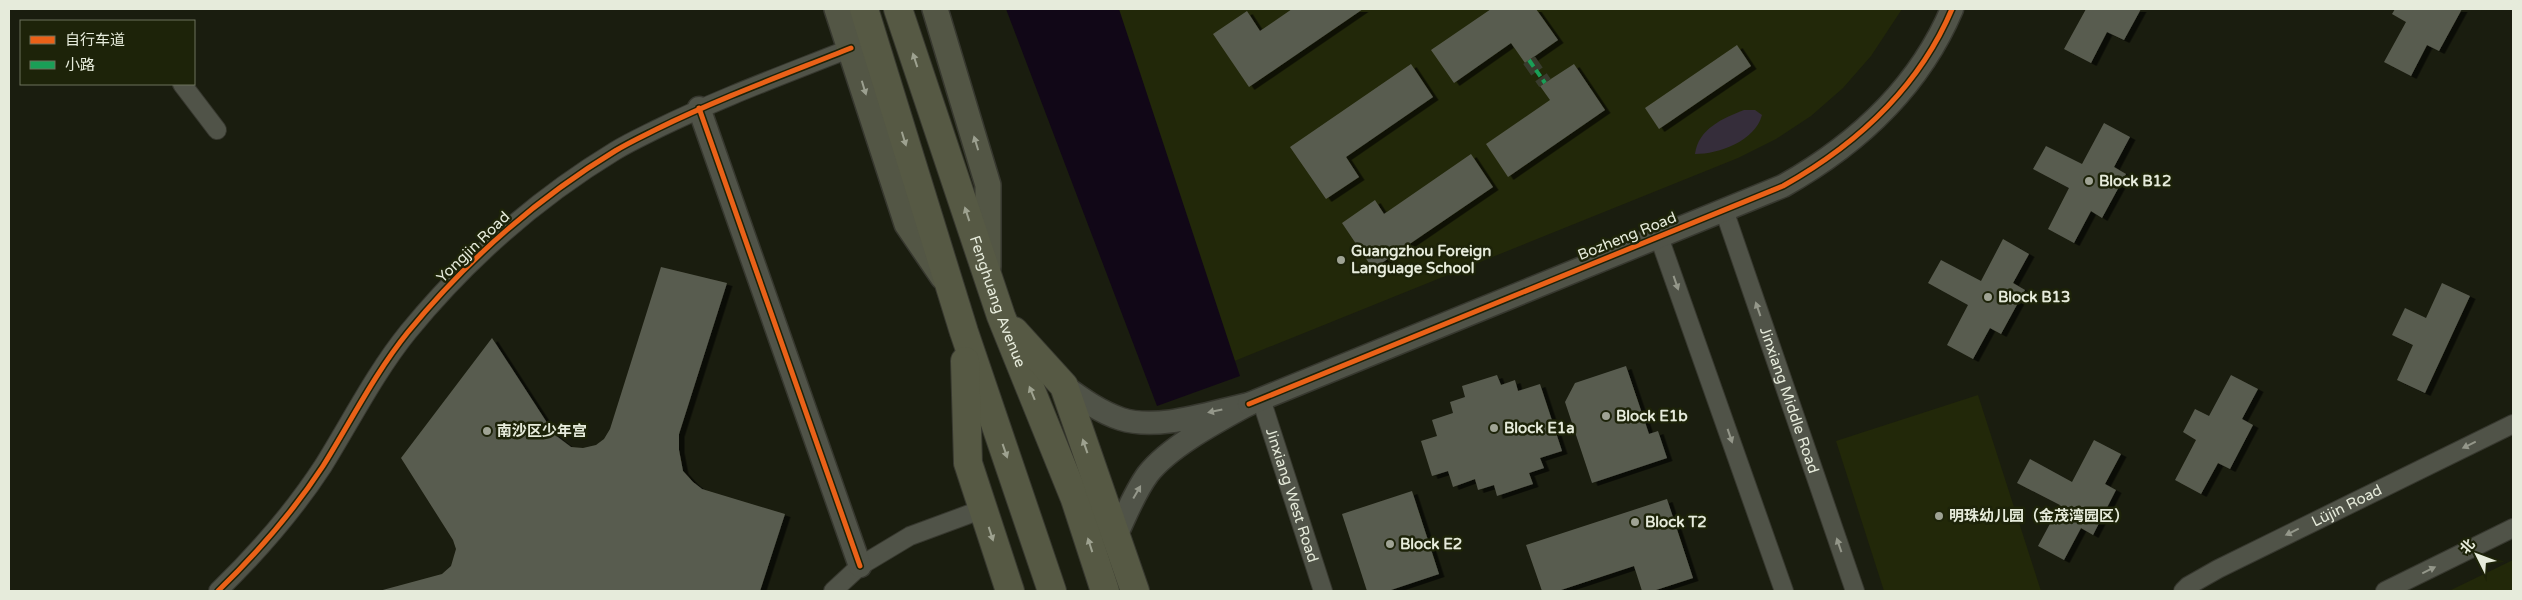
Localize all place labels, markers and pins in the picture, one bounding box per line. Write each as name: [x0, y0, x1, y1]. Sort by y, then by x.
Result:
place label: Block B12: [2099, 172, 2171, 190]
marker: Block B12: [2083, 175, 2095, 187]
place label: Guangzhou Foreign Language School: [1351, 242, 1491, 278]
marker: Guangzhou Foreign Language School: [1335, 254, 1347, 266]
place label: Block B13: [1998, 288, 2070, 306]
marker: Block B13: [1982, 291, 1994, 303]
place label: Block E1b: [1616, 407, 1688, 425]
marker: Block E1b: [1600, 410, 1612, 422]
place label: Block E1a: [1504, 419, 1575, 437]
place label: 南沙区少年宫: [497, 422, 587, 440]
marker: Block E1a: [1488, 422, 1500, 434]
marker: 南沙区少年宫: [481, 425, 493, 437]
place label: 明珠幼儿园（金茂湾园区）: [1949, 507, 2129, 525]
marker: 明珠幼儿园（金茂湾园区）: [1933, 510, 1945, 522]
place label: Block T2: [1645, 513, 1707, 531]
marker: Block T2: [1629, 516, 1641, 528]
place label: Block E2: [1400, 535, 1462, 553]
marker: Block E2: [1384, 538, 1396, 550]

